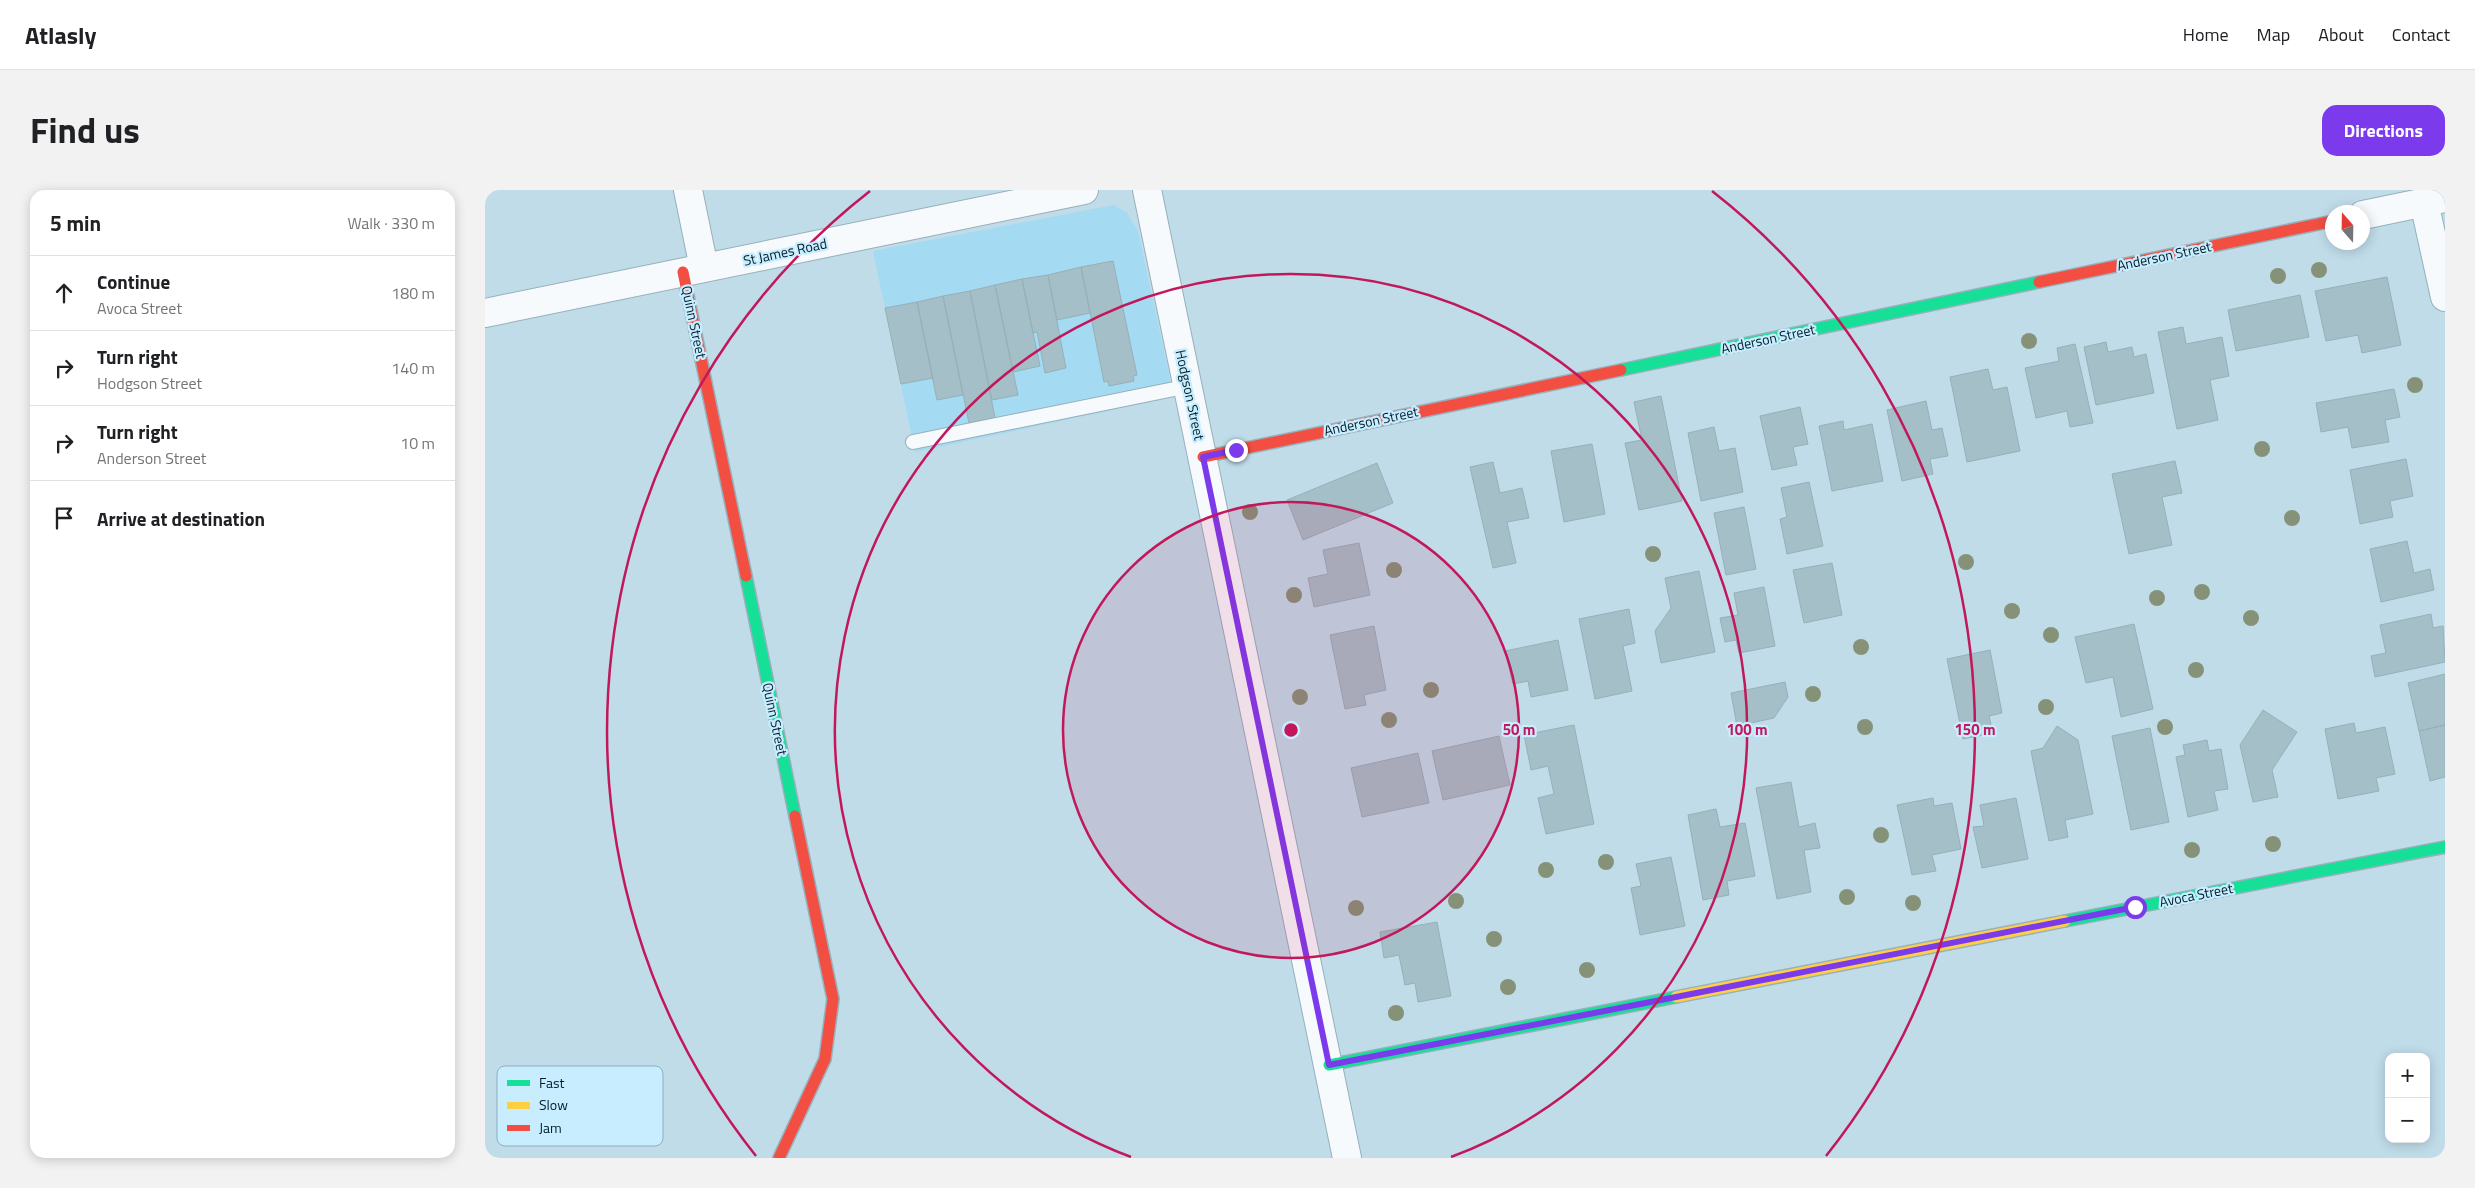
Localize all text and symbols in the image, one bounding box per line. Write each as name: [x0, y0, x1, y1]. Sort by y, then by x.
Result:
text: Atlasly: [25, 17, 96, 53]
text: Home: [2183, 21, 2229, 48]
text: Map: [2257, 21, 2290, 48]
text: About: [2318, 21, 2364, 48]
text: Contact: [2392, 21, 2450, 48]
text: Find us: [30, 103, 140, 157]
button: Directions: [2322, 105, 2445, 156]
north arrow: [2325, 205, 2370, 250]
text: 5 min: [50, 207, 101, 239]
text: Walk · 330 m: [347, 211, 435, 235]
street label: St James Road: [741, 232, 829, 271]
street label: Anderson Street: [2115, 235, 2213, 276]
text: Continue: [97, 267, 170, 296]
icon: ahead: [50, 279, 78, 307]
text: 180 m: [391, 281, 435, 305]
street label: Quinn Street: [677, 284, 712, 360]
text: Avoca Street: [97, 296, 182, 320]
street label: Anderson Street: [1719, 318, 1817, 359]
text: Turn right: [97, 342, 178, 371]
street label: Hodgson Street: [1171, 348, 1210, 442]
icon: right: [50, 354, 78, 382]
text: 140 m: [391, 356, 435, 380]
text: Hodgson Street: [97, 371, 202, 395]
street label: Anderson Street: [1322, 400, 1420, 441]
text: Turn right: [97, 417, 178, 446]
icon: right: [50, 429, 78, 457]
text: 10 m: [400, 431, 435, 455]
route end: [1225, 439, 1248, 462]
text: Anderson Street: [97, 446, 206, 470]
icon: arrive: [50, 504, 78, 532]
text: Arrive at destination: [97, 504, 265, 533]
street label: Quinn Street: [758, 681, 793, 757]
text: 50 m: [1503, 718, 1535, 741]
text: 100 m: [1726, 718, 1768, 741]
text: 150 m: [1954, 718, 1996, 741]
centre of rings: [1282, 721, 1300, 739]
street label: Avoca Street: [2157, 877, 2234, 912]
route start: [2124, 896, 2147, 919]
map controls: [2385, 1053, 2430, 1143]
button: +: [2385, 1053, 2430, 1098]
legend: [497, 1066, 663, 1146]
text: Fast: [539, 1072, 564, 1093]
text: Slow: [539, 1094, 568, 1115]
button: −: [2385, 1098, 2430, 1143]
text: Jam: [539, 1117, 562, 1138]

